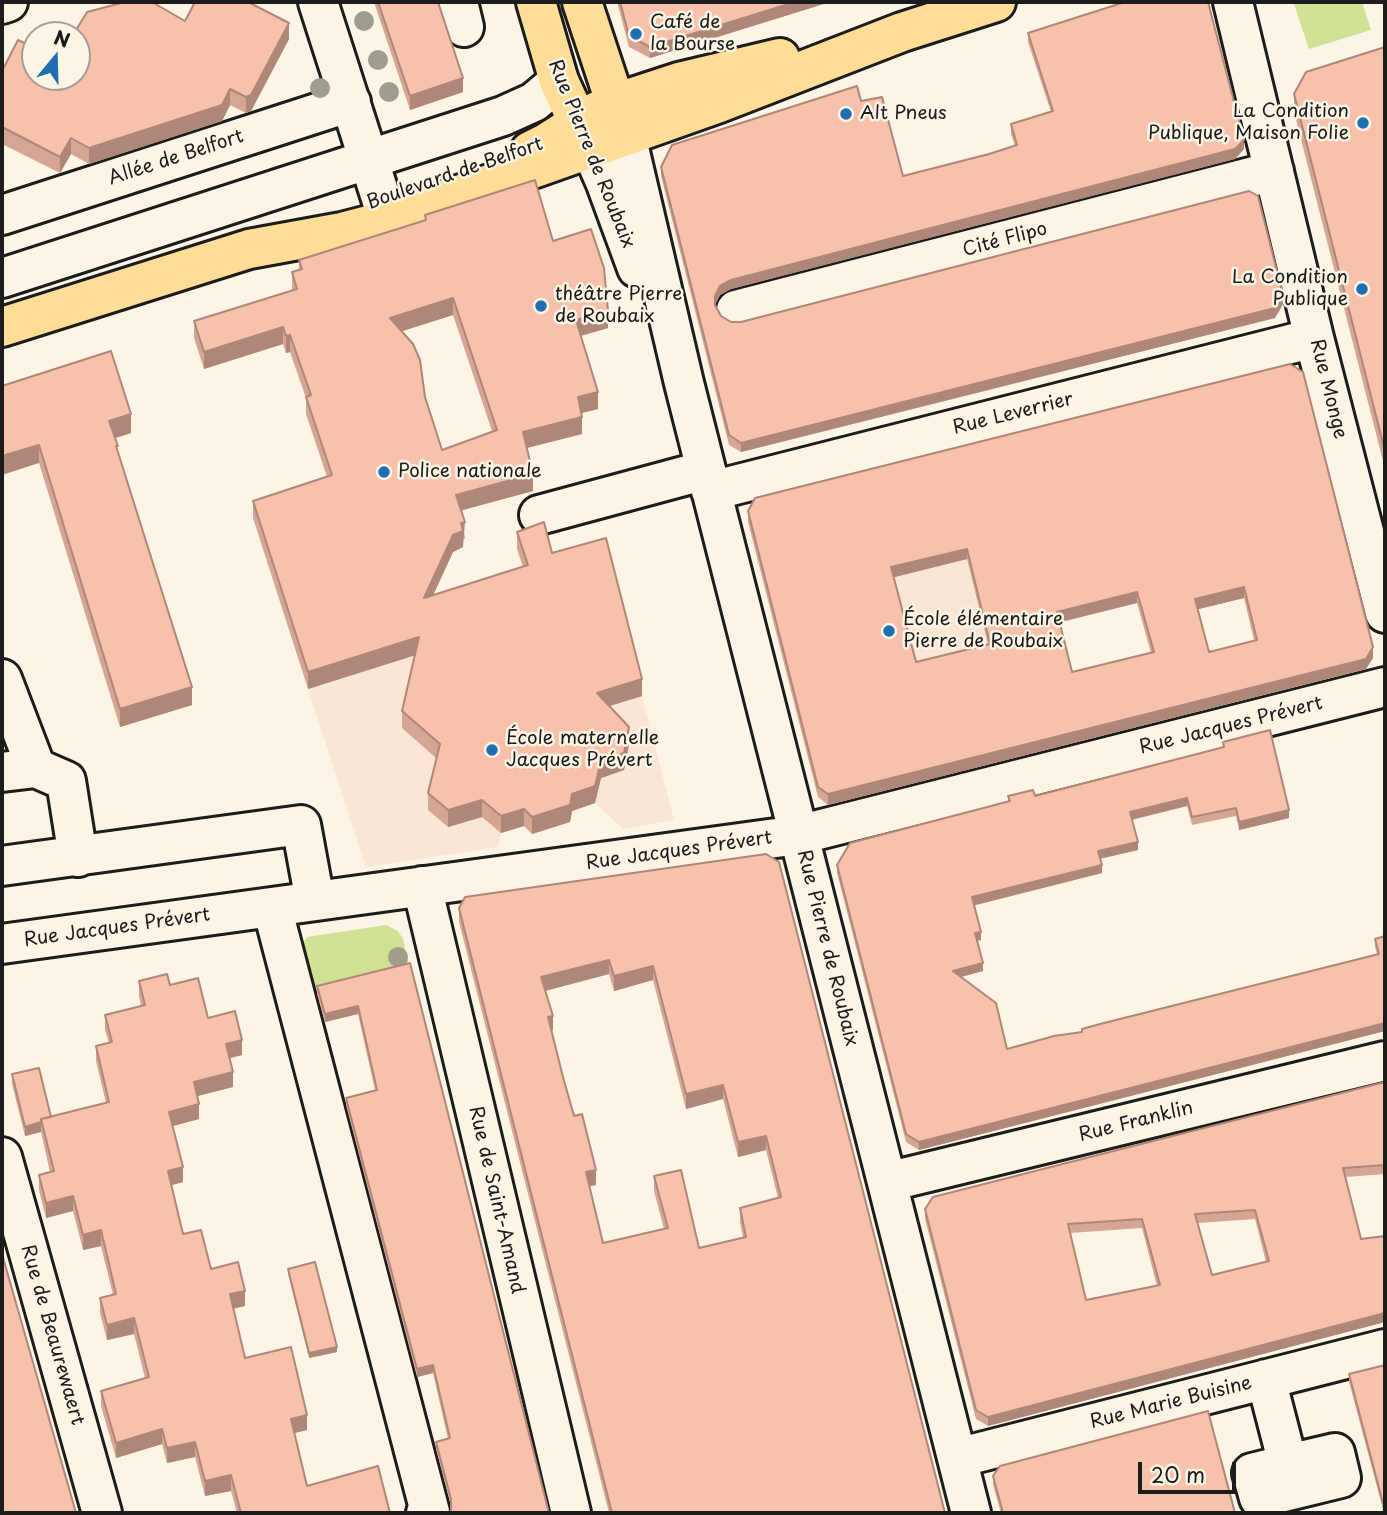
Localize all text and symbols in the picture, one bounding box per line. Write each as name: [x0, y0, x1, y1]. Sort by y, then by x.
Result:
place label: Café de la Bourse: [650, 12, 735, 56]
north arrow: [21, 21, 91, 91]
text: N: [51, 22, 74, 54]
marker: Café de la Bourse: [628, 26, 644, 42]
street label: Rue Pierre de Roubaix: [543, 56, 639, 252]
place label: La Condition Publique, Maison Folie: [1148, 101, 1349, 145]
place label: Alt Pneus: [860, 103, 947, 125]
marker: Alt Pneus: [838, 106, 854, 122]
marker: La Condition Publique, Maison Folie: [1355, 115, 1371, 131]
street label: Allée de Belfort: [106, 125, 246, 191]
street label: Boulevard de Belfort: [364, 133, 546, 215]
street label: Cité Flipo: [960, 218, 1050, 262]
place label: La Condition Publique: [1232, 267, 1348, 311]
marker: La Condition Publique: [1354, 281, 1370, 297]
place label: théâtre Pierre de Roubaix: [555, 284, 682, 328]
marker: théâtre Pierre de Roubaix: [533, 298, 549, 314]
street label: Rue Monge: [1305, 337, 1351, 441]
street label: Rue Leverrier: [951, 388, 1075, 440]
place label: Police nationale: [398, 461, 542, 483]
marker: Police nationale: [376, 464, 392, 480]
place label: École élémentaire Pierre de Roubaix: [903, 609, 1063, 653]
marker: École élémentaire Pierre de Roubaix: [881, 623, 897, 639]
street label: Rue Jacques Prévert: [1137, 692, 1325, 760]
place label: École maternelle Jacques Prévert: [506, 728, 659, 772]
marker: École maternelle Jacques Prévert: [484, 742, 500, 758]
street label: Rue Jacques Prévert: [584, 827, 774, 875]
street label: Rue Pierre de Roubaix: [792, 848, 862, 1048]
street label: Rue Jacques Prévert: [22, 904, 212, 952]
street label: Rue Franklin: [1076, 1097, 1196, 1147]
street label: Rue de Saint-Amand: [463, 1104, 529, 1296]
street label: Rue de Beaurewaert: [15, 1242, 89, 1428]
street label: Rue Marie Buisine: [1088, 1372, 1254, 1434]
scale bar: [1142, 1448, 1240, 1492]
text: 20 m: [1151, 1458, 1205, 1490]

